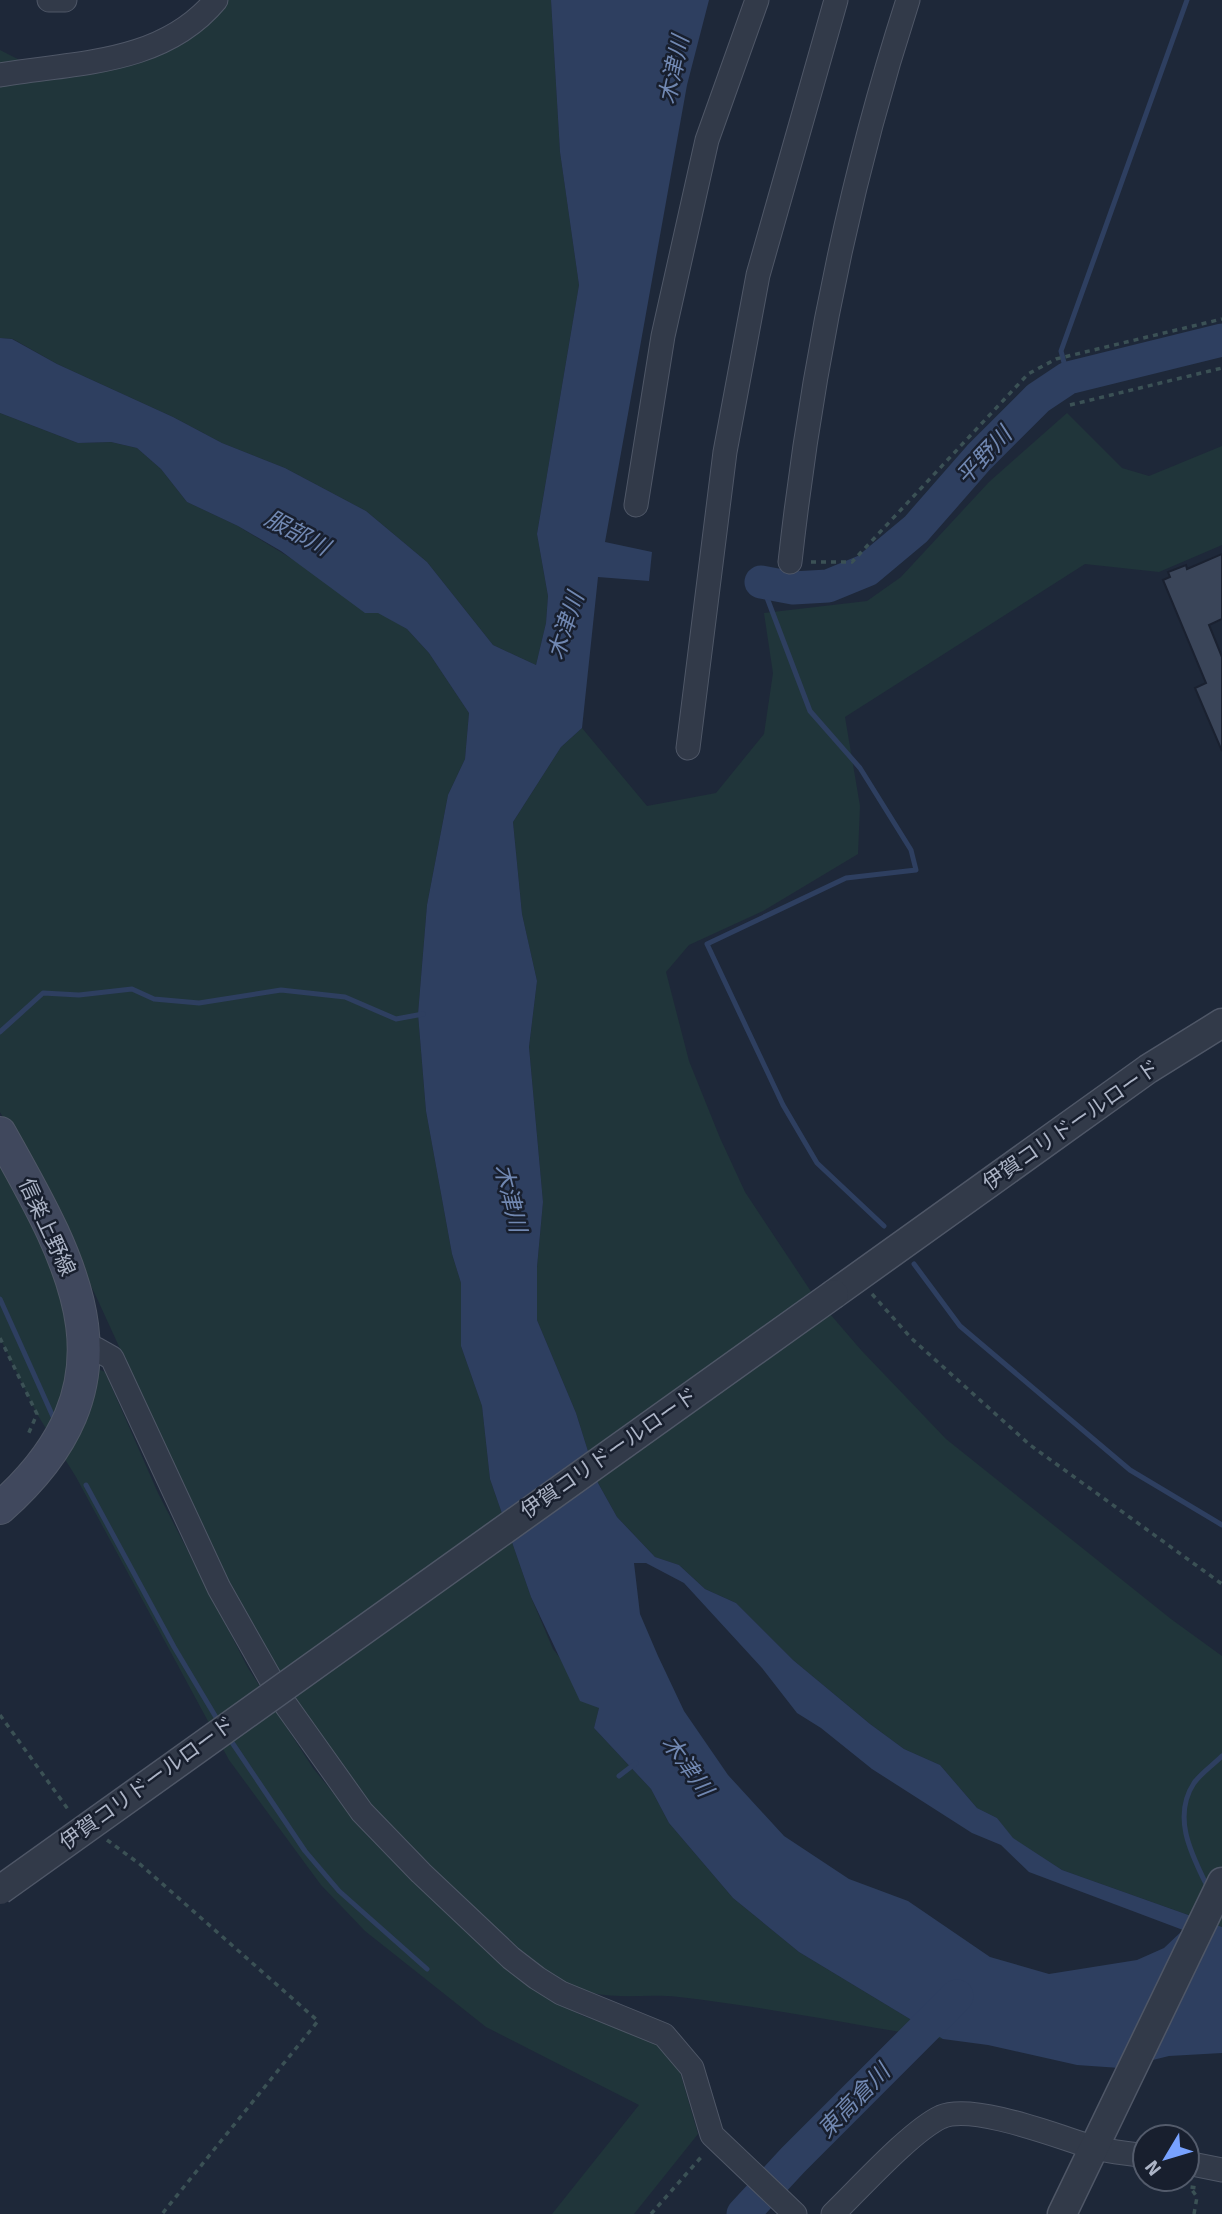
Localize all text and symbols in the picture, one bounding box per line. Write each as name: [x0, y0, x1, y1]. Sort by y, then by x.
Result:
water label: 木津川: [653, 30, 696, 107]
water label: 平野川: [950, 419, 1020, 491]
water label: 服部川: [260, 504, 337, 563]
water label: 木津川: [542, 586, 591, 663]
street label: 伊賀コリドールロード: [978, 1054, 1164, 1196]
water label: 木津川: [488, 1161, 533, 1238]
street label: 信楽上野線: [13, 1174, 81, 1280]
street label: 伊賀コリドールロード: [516, 1382, 702, 1524]
street label: 伊賀コリドールロード: [54, 1711, 240, 1855]
water label: 木津川: [655, 1730, 721, 1805]
water label: 東高倉川: [812, 2056, 898, 2144]
north arrow: [1131, 2123, 1201, 2193]
text: N: [1140, 2155, 1167, 2180]

